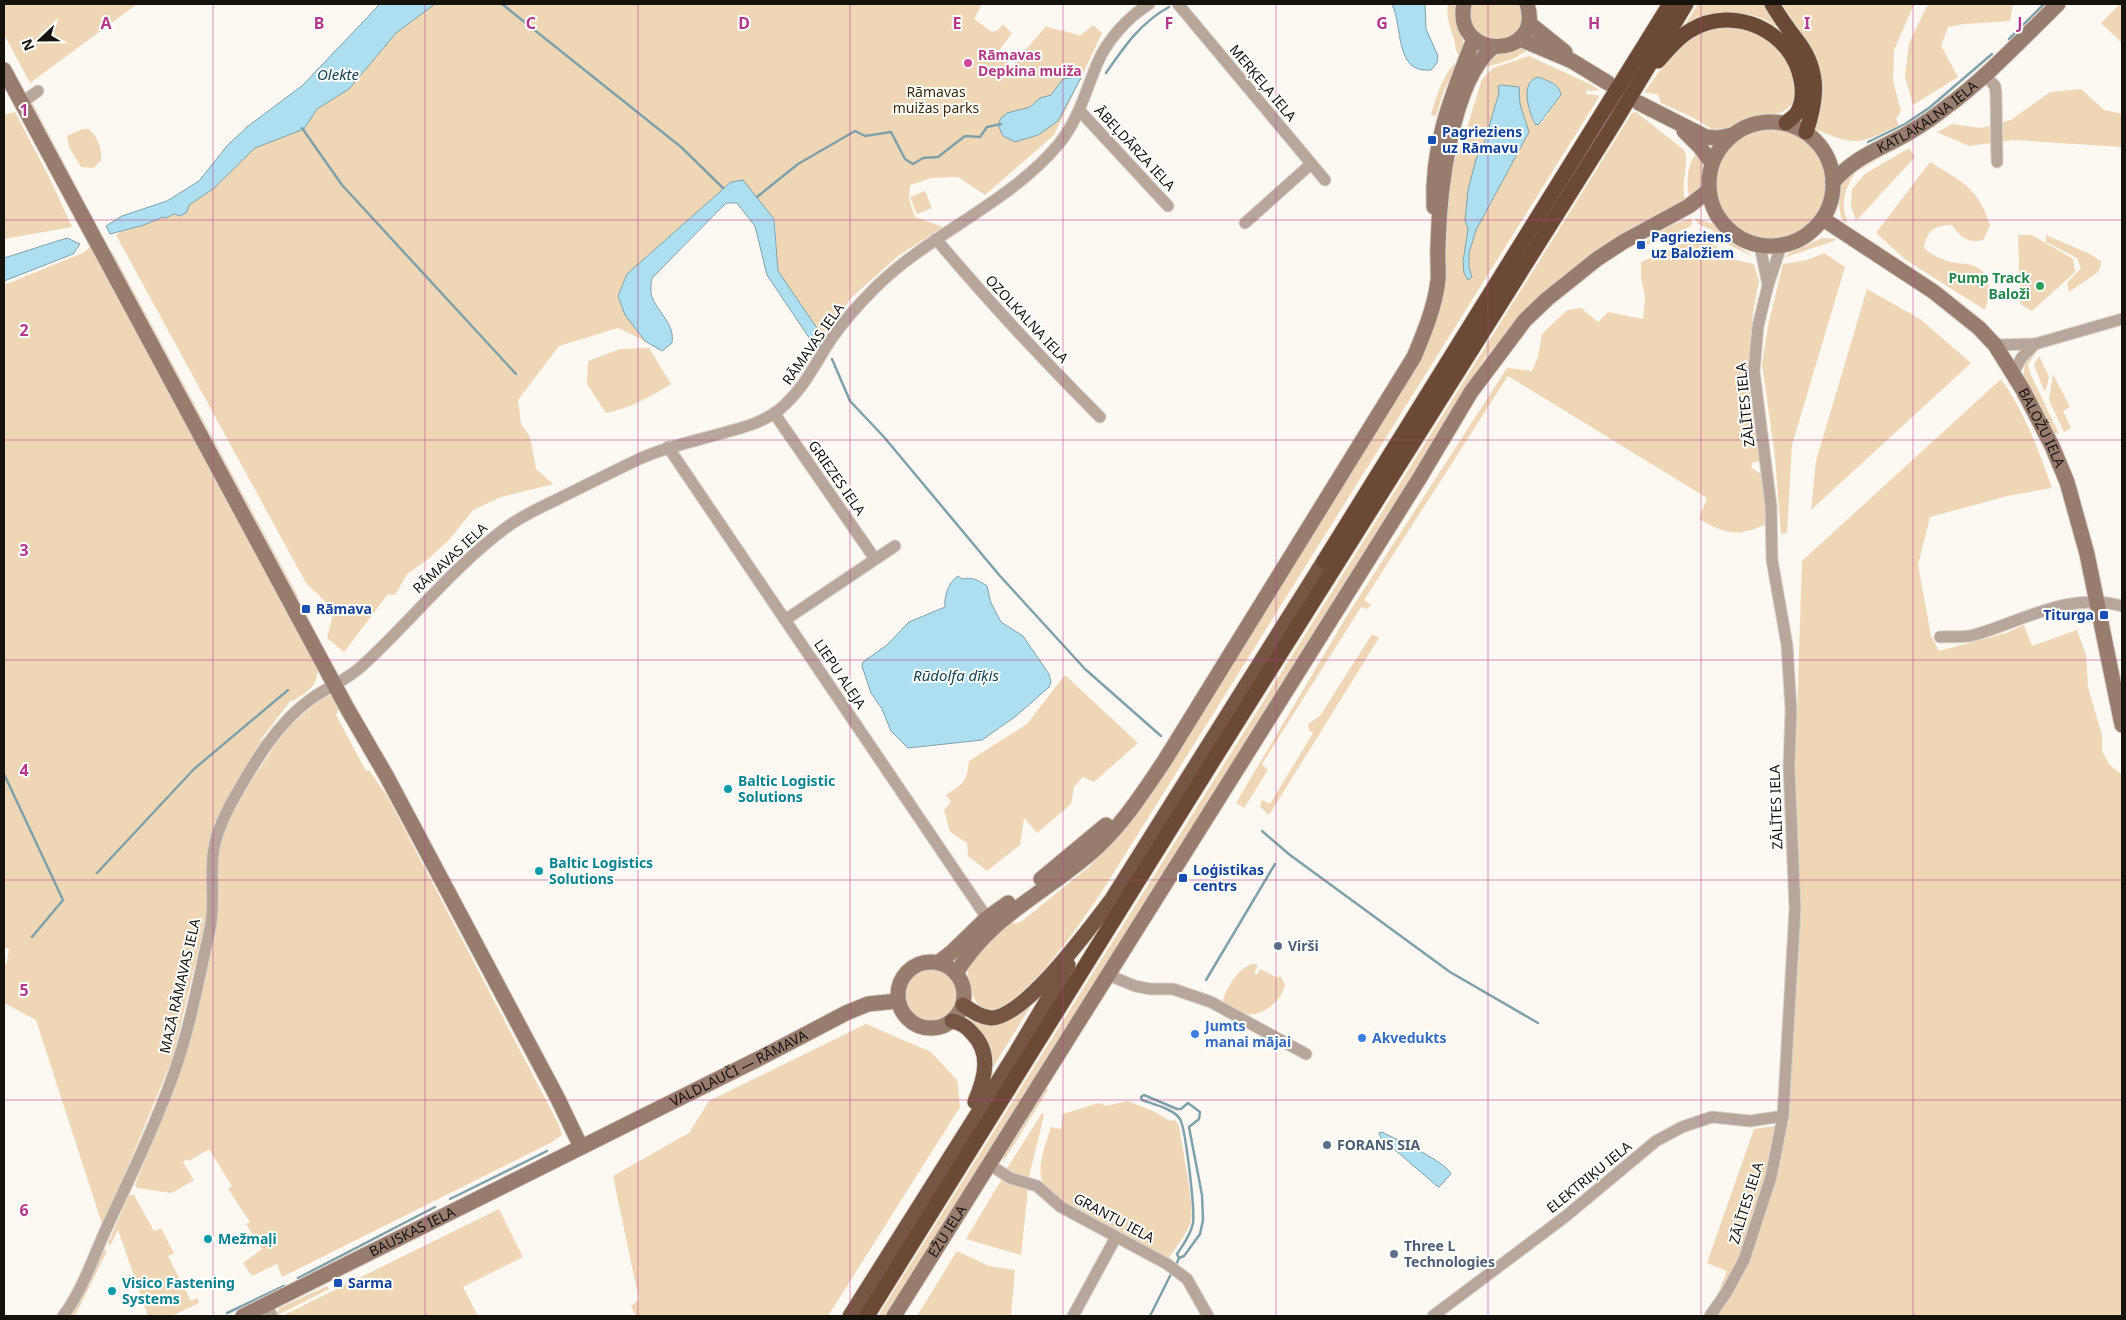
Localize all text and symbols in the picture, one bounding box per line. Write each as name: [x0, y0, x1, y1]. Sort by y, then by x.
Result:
text: A: [100, 12, 112, 34]
text: B: [314, 12, 324, 34]
text: C: [526, 12, 536, 34]
text: D: [738, 12, 750, 34]
text: E: [953, 12, 962, 34]
text: F: [1165, 12, 1173, 34]
text: G: [1376, 12, 1388, 34]
text: H: [1588, 12, 1600, 34]
text: I: [1804, 12, 1810, 34]
text: J: [2015, 12, 2023, 34]
north arrow: [15, 15, 65, 65]
text: N: [17, 36, 38, 54]
street label: MERĶEĻA IELA: [1226, 40, 1301, 125]
place label: Rāmavas Depkina muiža: [978, 45, 1082, 80]
marker: Rāmavas Depkina muiža: [962, 57, 974, 69]
water label: Olekte: [317, 64, 360, 84]
street label: KATLAKALNA IELA: [1873, 76, 1981, 157]
park label: Rāmavas muižas parks: [893, 82, 980, 117]
text: 1: [19, 99, 29, 121]
street label: ĀBEĻDĀRZA IELA: [1091, 101, 1180, 194]
place label: Pagrieziens uz Rāmavu: [1442, 122, 1522, 157]
marker: Pagrieziens uz Rāmavu: [1426, 134, 1438, 146]
place label: Pagrieziens uz Baložiem: [1651, 227, 1734, 262]
marker: Pagrieziens uz Baložiem: [1635, 239, 1647, 251]
place label: Pump Track Baloži: [1948, 268, 2030, 303]
street label: OZOLKALNA IELA: [982, 271, 1073, 367]
marker: Pump Track Baloži: [2034, 280, 2046, 292]
street label: RĀMAVAS IELA: [777, 299, 848, 388]
text: 2: [19, 319, 29, 341]
street label: ZĀLĪTES IELA: [1731, 362, 1758, 448]
street label: BALOŽU IELA: [2014, 384, 2070, 470]
street label: GRIEZES IELA: [805, 436, 870, 519]
street label: RĀMAVAS IELA: [408, 518, 491, 597]
text: 3: [19, 539, 29, 561]
place label: Rāmava: [316, 599, 372, 618]
marker: Rāmava: [300, 603, 312, 615]
place label: Titurga: [2043, 605, 2094, 624]
marker: Titurga: [2098, 609, 2110, 621]
street label: LIEPU ALEJA: [810, 635, 871, 712]
water label: Rūdolfa dīķis: [913, 665, 999, 685]
text: 4: [19, 759, 29, 781]
street label: ZĀLĪTES IELA: [1765, 764, 1786, 850]
place label: Baltic Logistic Solutions: [738, 771, 835, 806]
marker: Baltic Logistic Solutions: [722, 783, 734, 795]
place label: Baltic Logistics Solutions: [549, 853, 653, 888]
place label: Loģistikas centrs: [1193, 860, 1264, 895]
marker: Baltic Logistics Solutions: [533, 865, 545, 877]
marker: Loģistikas centrs: [1177, 872, 1189, 884]
street label: MAZĀ RĀMAVAS IELA: [155, 917, 204, 1055]
place label: Virši: [1288, 936, 1319, 955]
marker: Virši: [1272, 940, 1284, 952]
text: 5: [19, 979, 29, 1001]
place label: Jumts manai mājai: [1203, 1016, 1291, 1051]
street label: VALDLAUČI — RĀMAVA: [667, 1025, 810, 1110]
marker: Jumts manai mājai: [1189, 1028, 1201, 1040]
place label: Akvedukts: [1372, 1028, 1446, 1047]
marker: Akvedukts: [1356, 1032, 1368, 1044]
place label: FORANS SIA: [1337, 1135, 1421, 1154]
street label: ELEKTRIĶU IELA: [1542, 1136, 1635, 1217]
marker: FORANS SIA: [1321, 1139, 1333, 1151]
street label: ZĀLĪTES IELA: [1724, 1160, 1767, 1246]
street label: GRANTU IELA: [1070, 1188, 1158, 1247]
text: 6: [19, 1199, 29, 1221]
street label: EŽU IELA: [923, 1201, 970, 1261]
street label: BAUSKAS IELA: [366, 1202, 458, 1261]
place label: Mežmaļi: [218, 1229, 277, 1248]
marker: Mežmaļi: [202, 1233, 214, 1245]
place label: Three L Technologies: [1404, 1236, 1495, 1271]
marker: Three L Technologies: [1388, 1248, 1400, 1260]
place label: Visico Fastening Systems: [122, 1273, 235, 1308]
place label: Sarma: [348, 1273, 392, 1292]
marker: Sarma: [332, 1277, 344, 1289]
marker: Visico Fastening Systems: [106, 1285, 118, 1297]

